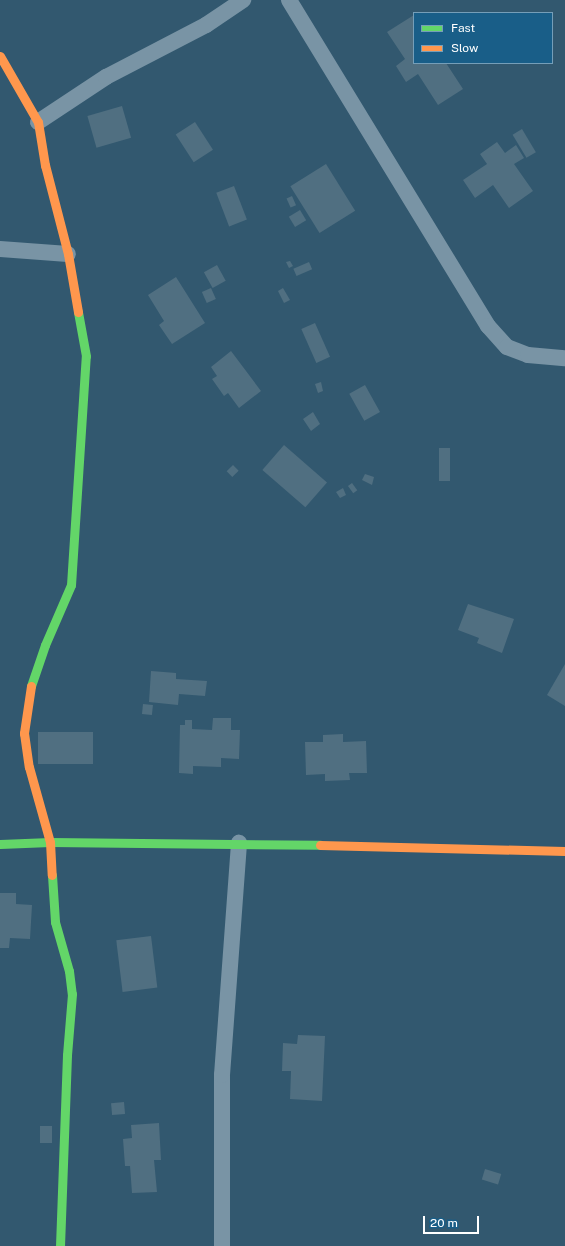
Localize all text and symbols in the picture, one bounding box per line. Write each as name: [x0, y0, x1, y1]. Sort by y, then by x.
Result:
legend: [413, 12, 553, 64]
text: Fast: [451, 21, 475, 35]
text: Slow: [451, 41, 478, 55]
scale bar: [425, 1208, 481, 1234]
text: 20 m: [430, 1216, 458, 1230]

